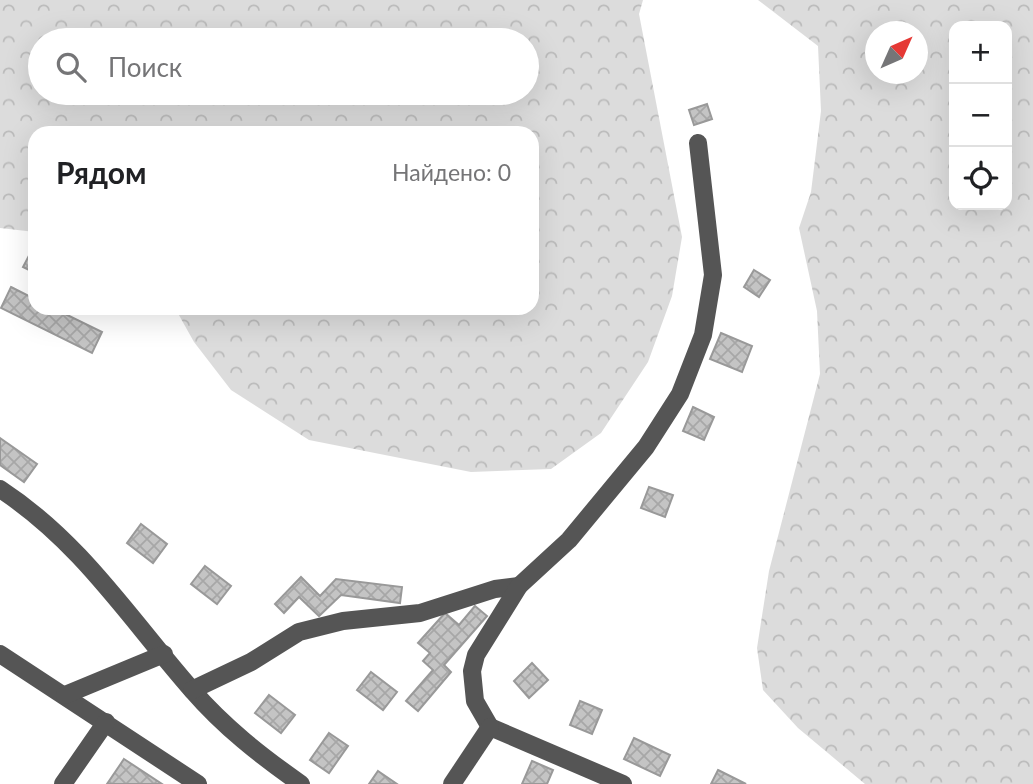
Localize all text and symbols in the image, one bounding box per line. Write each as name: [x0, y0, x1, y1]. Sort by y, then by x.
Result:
north arrow: [865, 21, 928, 84]
map controls: [949, 21, 1012, 210]
button: +: [949, 21, 1012, 84]
search box: [28, 28, 539, 105]
icon: search: [52, 48, 90, 86]
text: Поиск: [108, 51, 182, 83]
button: −: [949, 84, 1012, 147]
button: locate: [949, 147, 1012, 210]
text: Рядом: [56, 154, 146, 190]
text: Найдено: 0: [392, 158, 511, 186]

